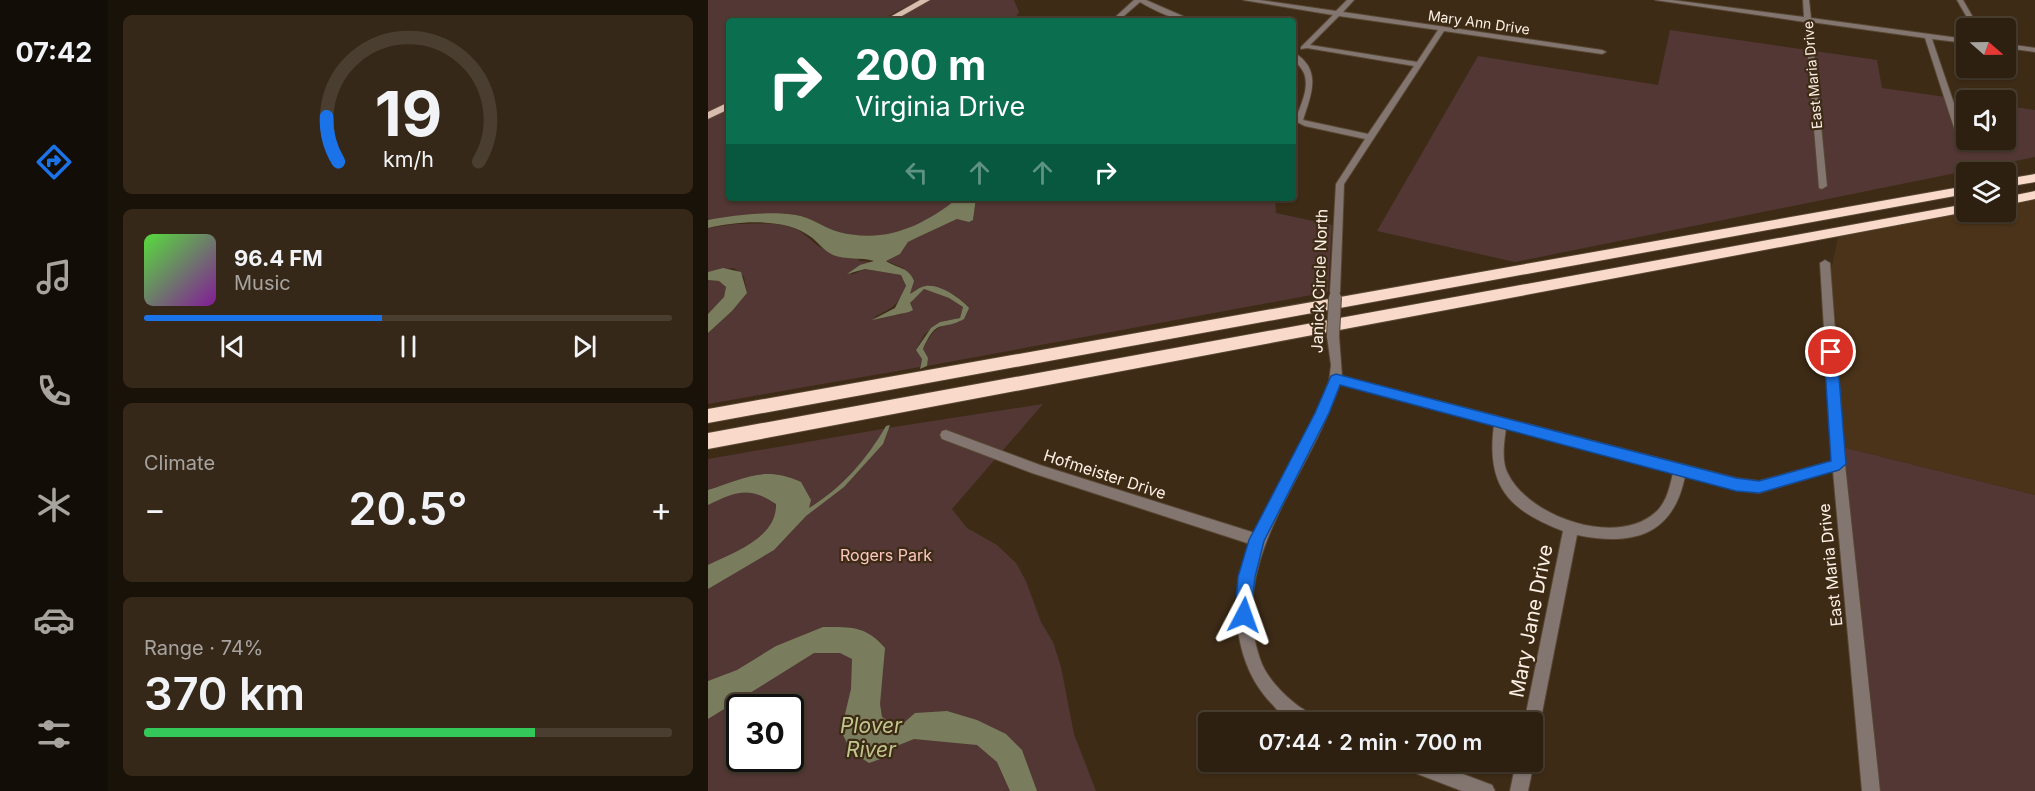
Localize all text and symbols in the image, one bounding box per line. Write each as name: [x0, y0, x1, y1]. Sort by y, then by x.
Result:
street label: Mary Ann Drive: [1427, 6, 1531, 38]
north arrow: [1956, 18, 2016, 78]
map controls: [1956, 18, 2016, 222]
street label: East Maria Drive: [1799, 20, 1825, 130]
text: 07:42: [16, 36, 92, 69]
text: 200 m: [855, 39, 986, 90]
icon: right: [756, 42, 834, 120]
text: 19: [374, 76, 442, 151]
text: Virginia Drive: [855, 90, 1025, 123]
button: sound: [1956, 90, 2016, 150]
icon: directions: [33, 141, 75, 183]
text: km/h: [383, 146, 433, 172]
icon: left: [900, 156, 933, 189]
icon: ahead: [963, 156, 996, 189]
icon: ahead: [1026, 156, 1059, 189]
icon: right: [1089, 156, 1122, 189]
button: layers: [1956, 162, 2016, 222]
street label: Janick Circle North: [1306, 208, 1332, 354]
text: 96.4 FM: [234, 245, 323, 271]
icon: music: [33, 256, 75, 298]
text: Music: [234, 271, 291, 295]
pin: [1805, 326, 1856, 377]
icon: previous: [216, 330, 249, 363]
icon: pause: [392, 330, 425, 363]
icon: next: [568, 330, 601, 363]
icon: arrive: [1814, 335, 1847, 368]
icon: phone: [33, 370, 75, 412]
street label: Hofmeister Drive: [1041, 445, 1169, 503]
text: Climate: [144, 451, 215, 475]
text: 20.5°: [348, 481, 468, 536]
icon: climate: [33, 484, 75, 526]
text: −: [144, 489, 166, 529]
text: +: [650, 489, 672, 529]
street label: East Maria Drive: [1814, 503, 1846, 627]
street label: Mary Jane Drive: [1504, 542, 1558, 700]
park label: Rogers Park: [840, 545, 932, 565]
position arrow: [1212, 583, 1276, 647]
icon: car: [33, 599, 75, 641]
text: Range · 74%: [144, 636, 263, 660]
text: 370 km: [144, 666, 305, 721]
speed limit sign: 30: [726, 694, 804, 772]
icon: filters: [33, 713, 75, 755]
water label: Plover River: [840, 713, 903, 762]
text: 07:44 · 2 min · 700 m: [1259, 729, 1482, 755]

